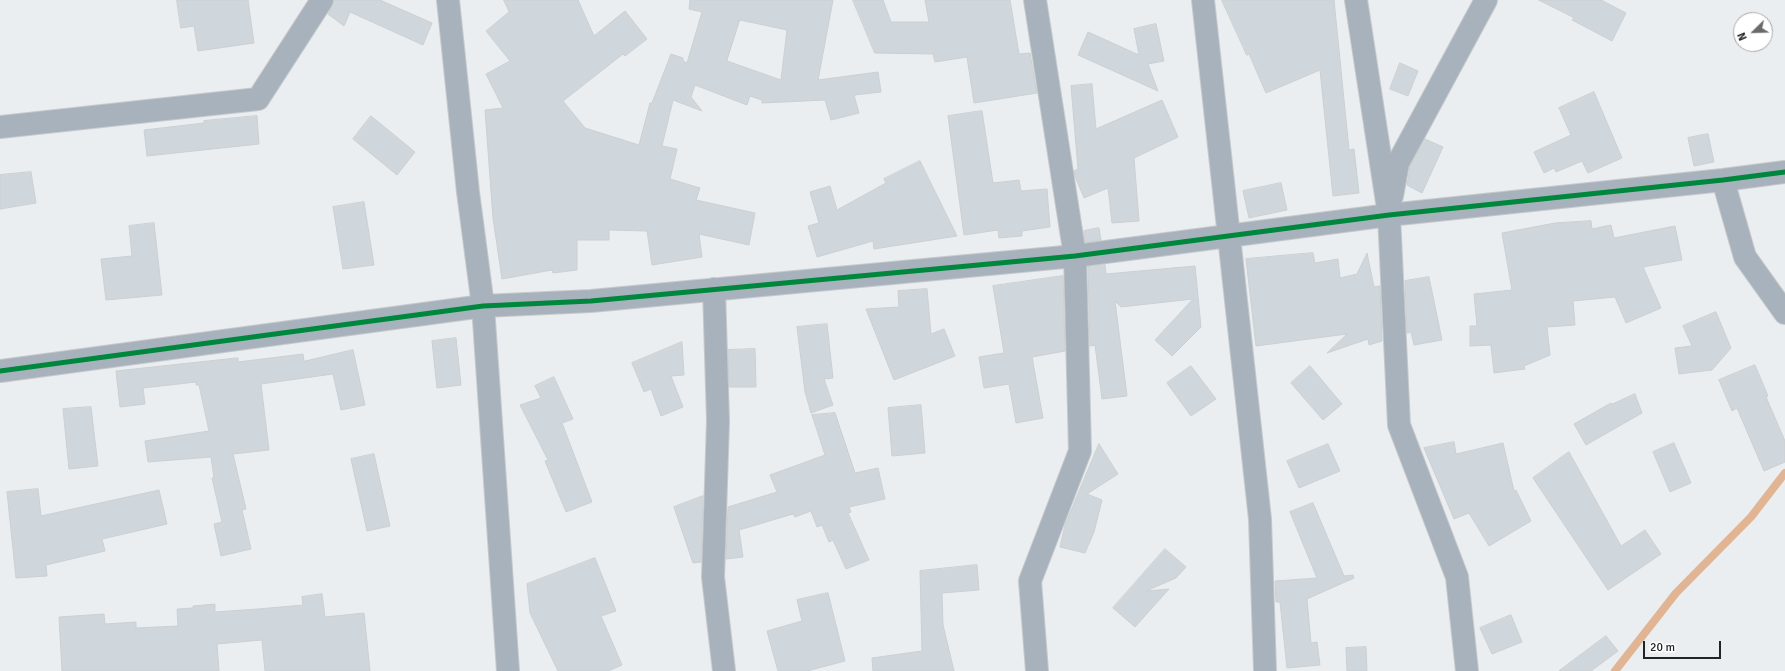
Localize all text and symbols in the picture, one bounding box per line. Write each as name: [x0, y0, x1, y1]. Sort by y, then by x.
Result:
north arrow: [1733, 12, 1773, 52]
text: N: [1735, 30, 1750, 43]
scale bar: [1645, 633, 1723, 659]
text: 20 m: [1650, 640, 1675, 655]

